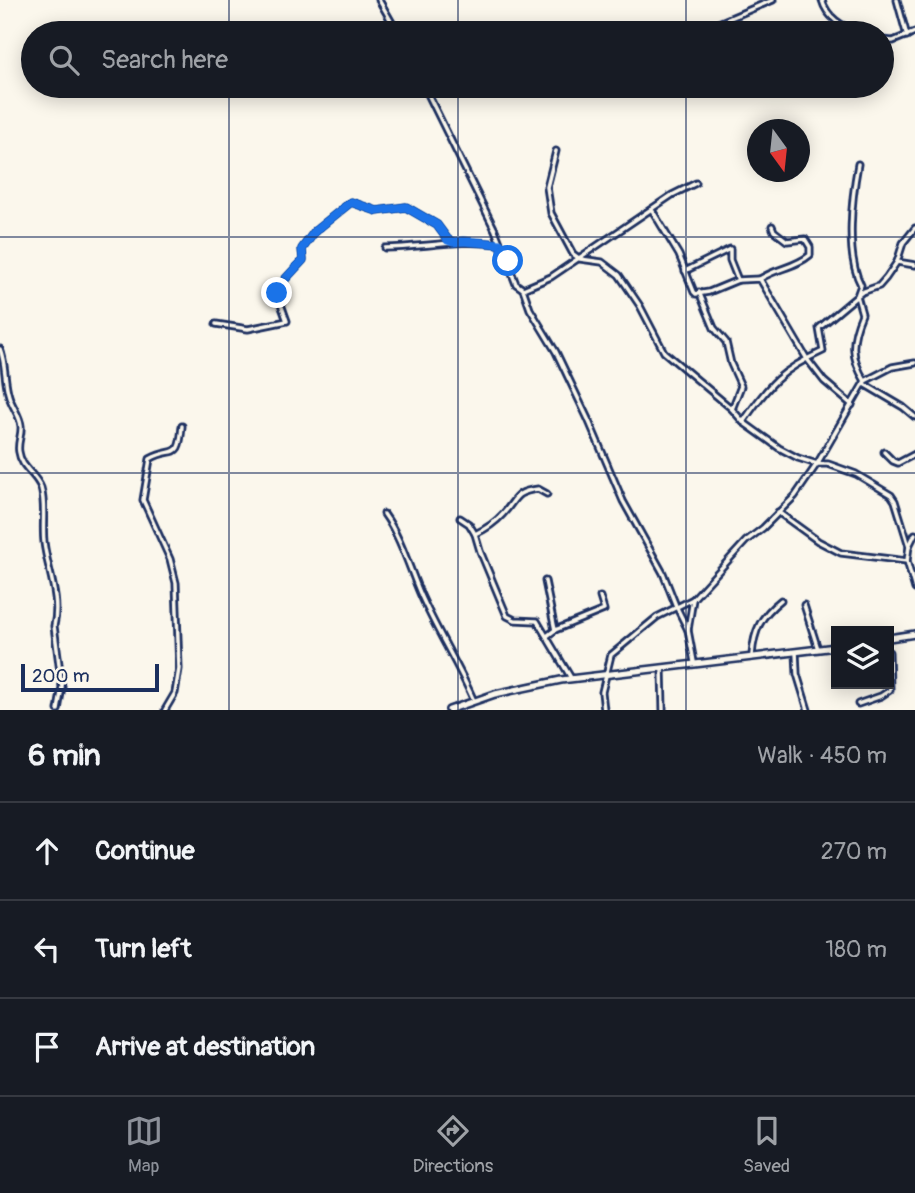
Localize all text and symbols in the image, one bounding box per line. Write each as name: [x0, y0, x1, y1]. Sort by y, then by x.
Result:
search box: [21, 21, 894, 98]
icon: search: [45, 41, 83, 79]
text: Search here: [101, 44, 228, 76]
north arrow: [747, 119, 810, 182]
route start: [492, 245, 523, 276]
route end: [261, 277, 292, 308]
map controls: [831, 626, 894, 689]
button: layers: [831, 626, 894, 689]
scale bar: [21, 661, 159, 693]
text: 200 m: [32, 664, 90, 688]
text: 6 min: [28, 737, 101, 774]
text: Walk · 450 m: [757, 741, 887, 770]
icon: ahead: [28, 832, 66, 870]
text: Continue: [95, 835, 195, 867]
text: 270 m: [821, 837, 887, 866]
icon: left: [28, 930, 66, 968]
text: Turn left: [95, 933, 191, 965]
text: 180 m: [825, 935, 887, 964]
icon: arrive: [28, 1028, 66, 1066]
text: Arrive at destination: [95, 1031, 315, 1063]
tab: Map: [125, 1112, 163, 1178]
tab: Directions: [413, 1112, 493, 1178]
tab: Saved: [743, 1112, 790, 1178]

